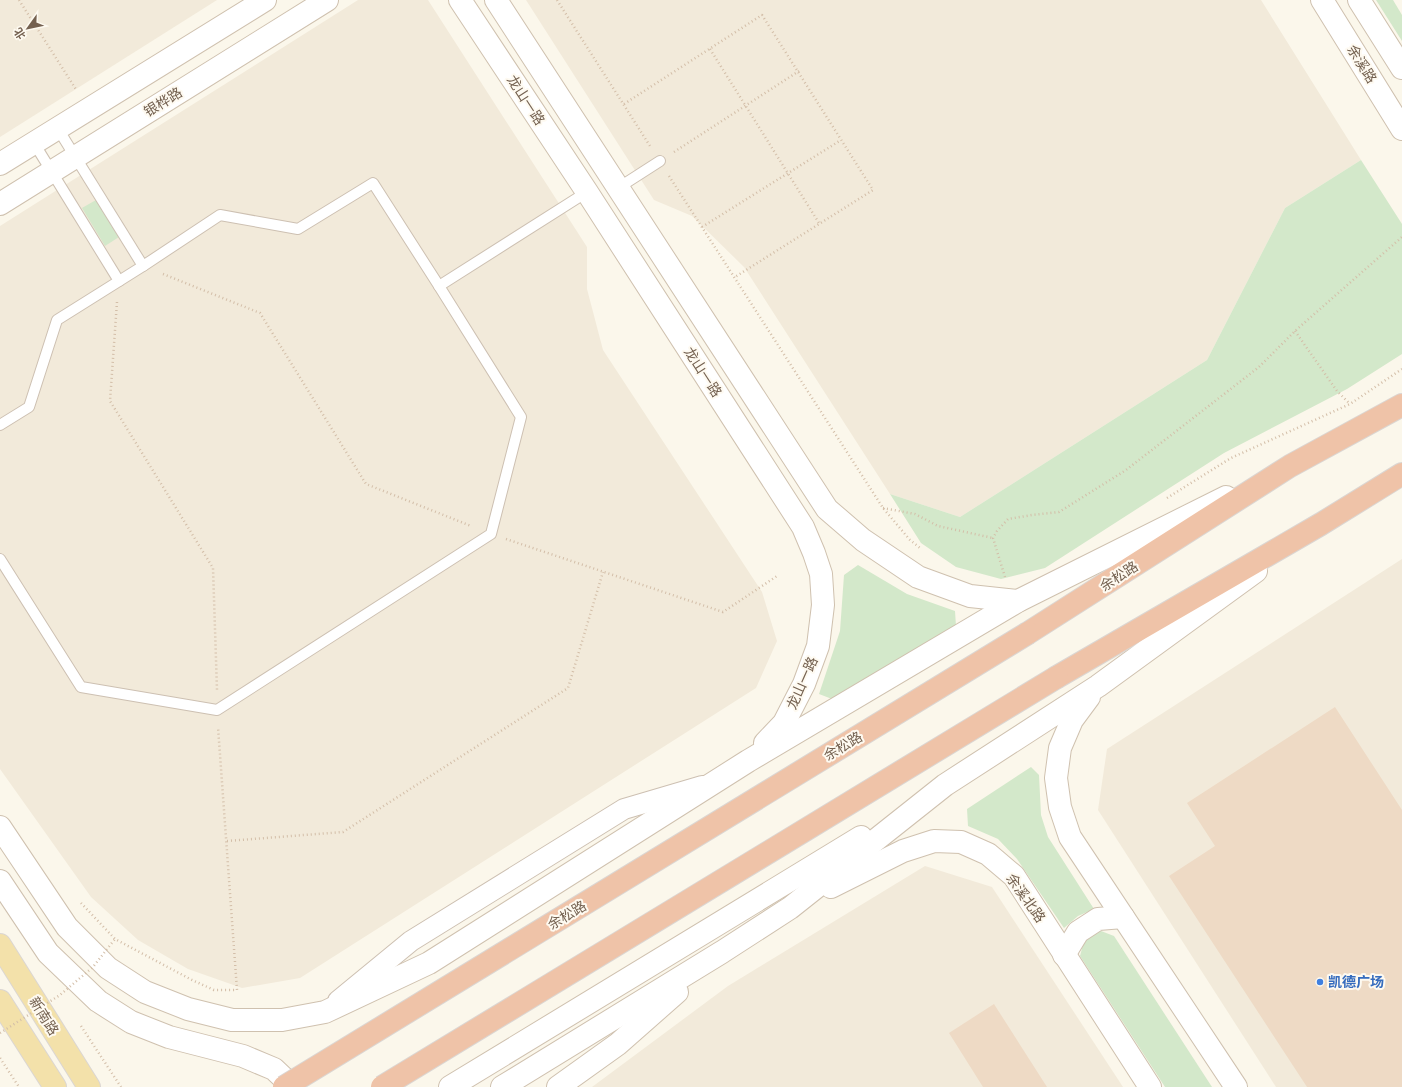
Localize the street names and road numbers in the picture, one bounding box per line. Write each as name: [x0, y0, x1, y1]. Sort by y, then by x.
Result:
street label: 余溪路: [1344, 41, 1381, 86]
street label: 龙山一路: [504, 72, 549, 128]
street label: 银桦路: [140, 83, 185, 120]
street label: 龙山一路: [681, 344, 726, 400]
street label: 余松路: [1096, 557, 1141, 594]
street label: 龙山一路: [782, 654, 821, 712]
street label: 余松路: [820, 727, 865, 764]
street label: 余溪北路: [1003, 870, 1049, 926]
street label: 余松路: [544, 896, 589, 933]
street label: 新南路: [26, 993, 63, 1038]

